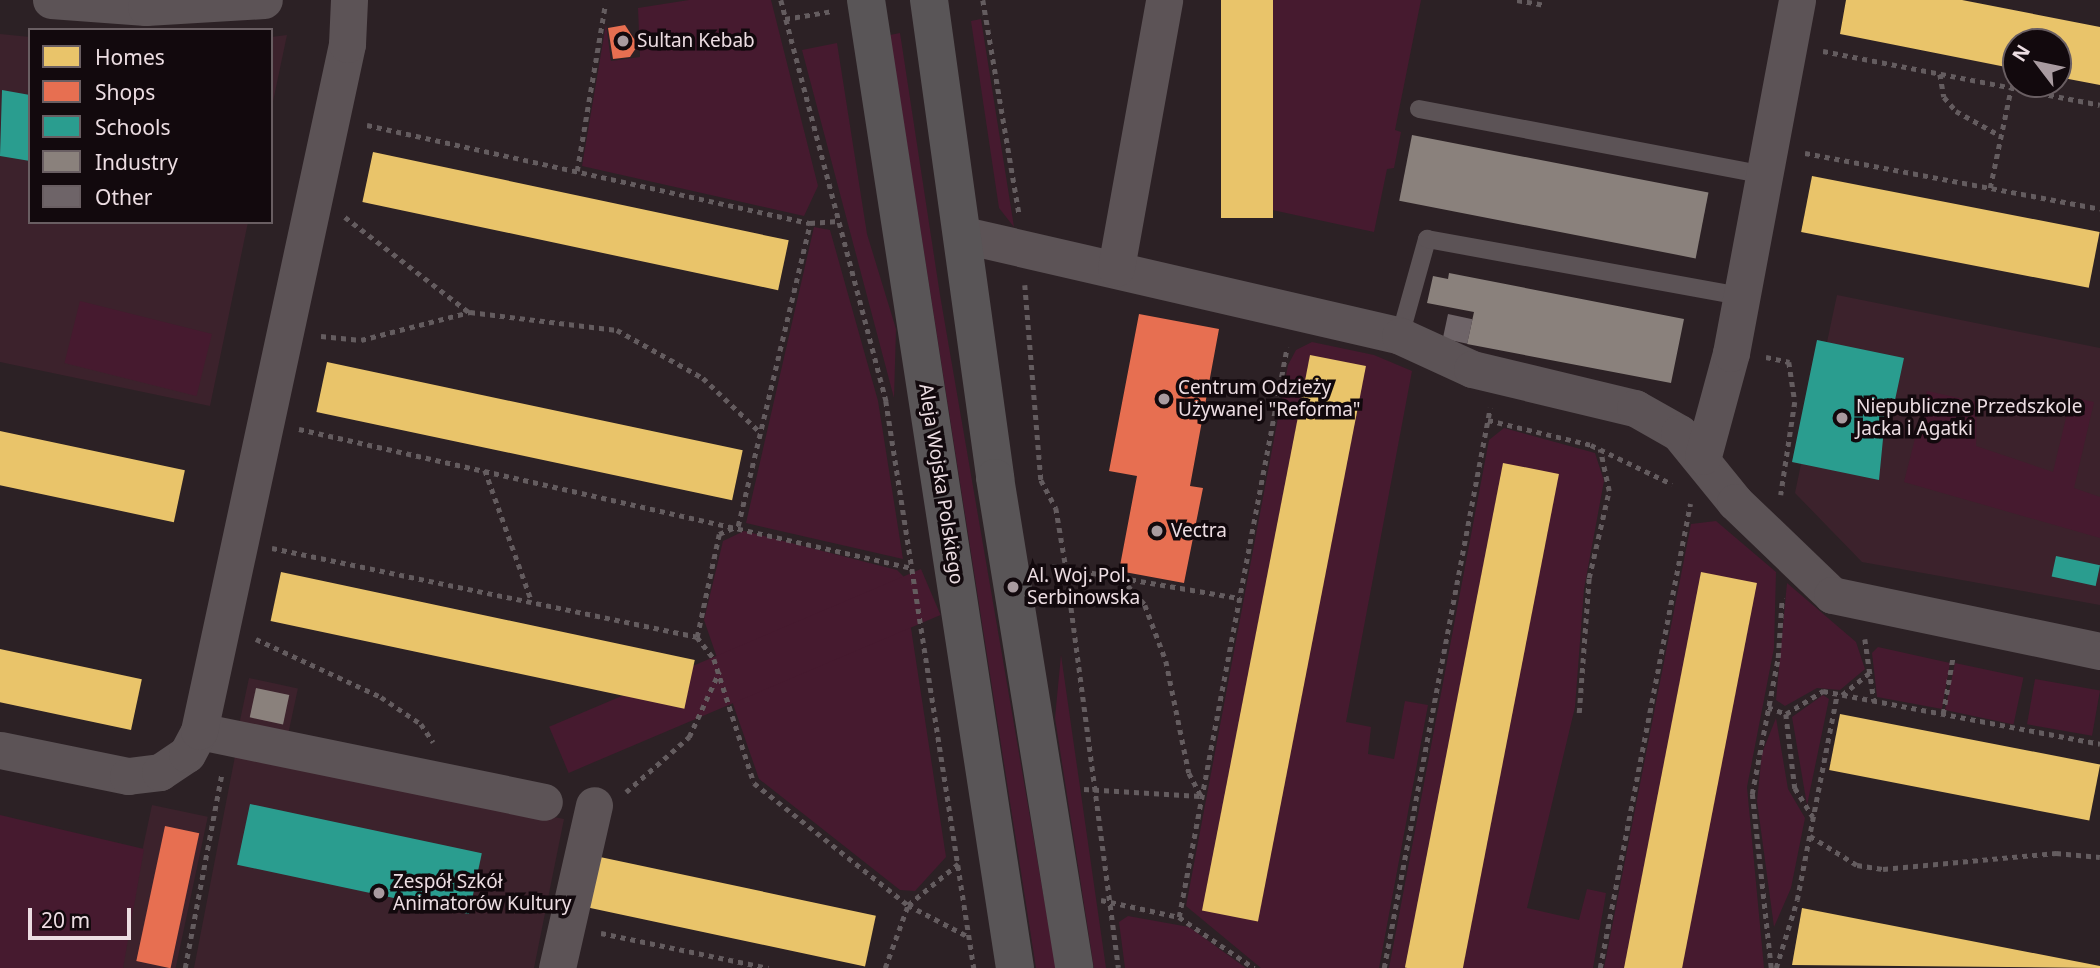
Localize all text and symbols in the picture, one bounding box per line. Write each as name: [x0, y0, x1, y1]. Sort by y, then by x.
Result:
legend: [28, 28, 273, 224]
north arrow: [2002, 28, 2072, 98]
place label: Sultan Kebab: [637, 30, 755, 52]
marker: Sultan Kebab: [615, 33, 631, 49]
text: N: [2006, 39, 2036, 66]
text: Homes: [95, 43, 165, 71]
text: Shops: [95, 78, 155, 106]
text: Schools: [95, 113, 170, 141]
text: Industry: [95, 148, 178, 176]
text: Other: [95, 183, 152, 211]
place label: Centrum Odzieży Używanej "Reforma": [1178, 377, 1361, 421]
street label: Aleja Wojska Polskiego: [914, 382, 968, 586]
marker: Centrum Odzieży Używanej "Reforma": [1156, 391, 1172, 407]
place label: Niepubliczne Przedszkole Jacka i Agatki: [1856, 396, 2082, 440]
marker: Niepubliczne Przedszkole Jacka i Agatki: [1834, 410, 1850, 426]
place label: Vectra: [1171, 520, 1227, 542]
marker: Vectra: [1149, 523, 1165, 539]
place label: Al. Woj. Pol. Serbinowska: [1027, 565, 1140, 609]
marker: Al. Woj. Pol. Serbinowska: [1005, 579, 1021, 595]
place label: Zespół Szkół Animatorów Kultury: [393, 871, 572, 915]
marker: Zespół Szkół Animatorów Kultury: [371, 885, 387, 901]
scale bar: [32, 894, 135, 938]
text: 20 m: [41, 906, 90, 934]

